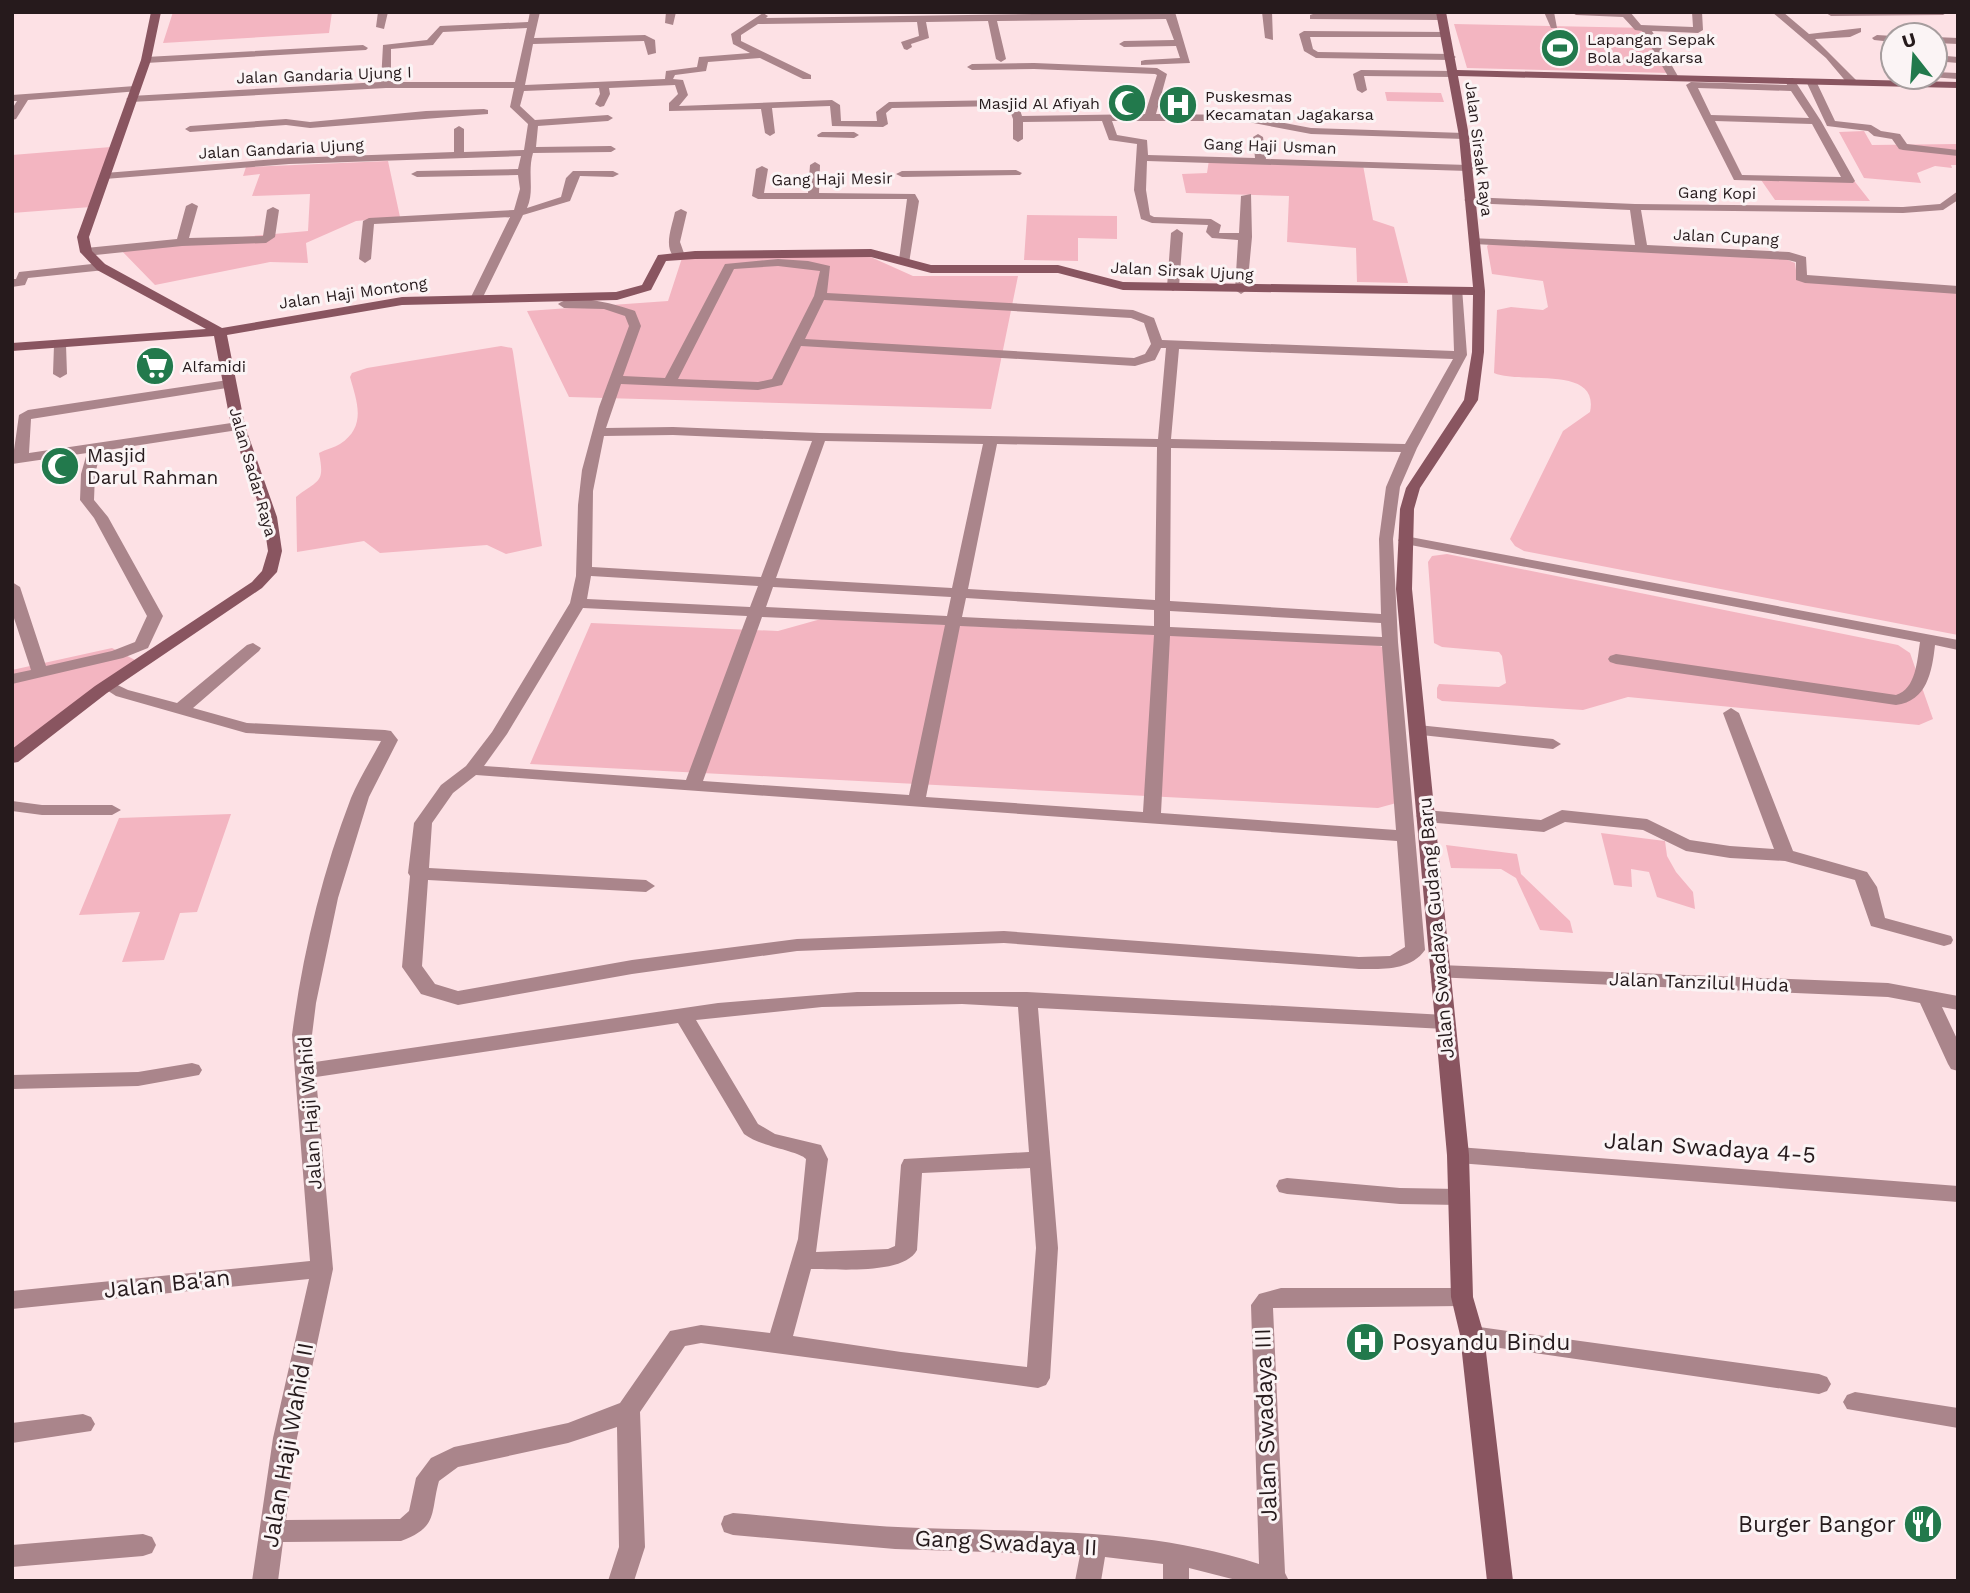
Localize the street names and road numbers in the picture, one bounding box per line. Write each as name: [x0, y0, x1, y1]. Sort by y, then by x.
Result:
street label: Jalan Gandaria Ujung I: [236, 62, 412, 88]
street label: Jalan Sirsak Raya: [1461, 80, 1497, 218]
street label: Gang Haji Usman: [1203, 134, 1337, 158]
street label: Jalan Gandaria Ujung: [198, 135, 365, 163]
street label: Gang Haji Mesir: [771, 168, 893, 190]
street label: Gang Kopi: [1678, 183, 1756, 203]
street label: Jalan Cupang: [1673, 225, 1780, 249]
street label: Jalan Sirsak Ujung: [1110, 258, 1254, 284]
street label: Jalan Haji Montong: [278, 273, 429, 313]
street label: Jalan Sadar Raya: [225, 405, 281, 539]
street label: Jalan Swadaya Gudang Baru: [1413, 796, 1459, 1060]
street label: Jalan Tanzilul Huda: [1609, 967, 1790, 997]
street label: Jalan Haji Wahid: [293, 1036, 327, 1190]
street label: Jalan Swadaya 4-5: [1603, 1127, 1817, 1169]
street label: Jalan Ba'an: [102, 1264, 232, 1304]
street label: Jalan Swadaya III: [1249, 1328, 1283, 1522]
street label: Jalan Haji Wahid II: [257, 1340, 319, 1550]
street label: Gang Swadaya II: [914, 1525, 1098, 1561]

